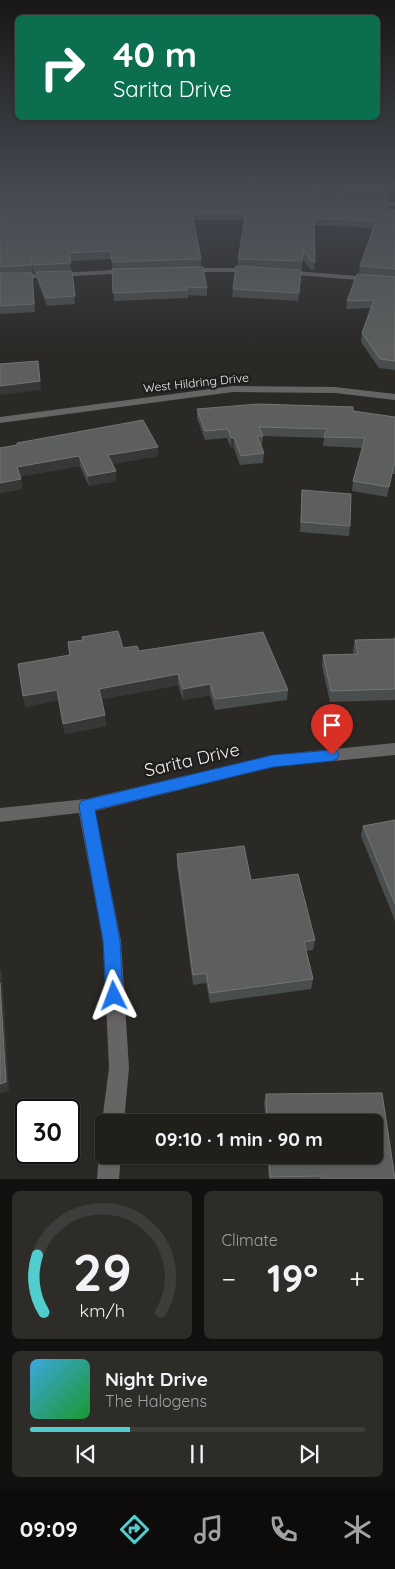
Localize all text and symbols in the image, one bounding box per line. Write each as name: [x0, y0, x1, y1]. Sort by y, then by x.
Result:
text: 40 m: [113, 32, 197, 76]
icon: right: [30, 35, 95, 100]
text: Sarita Drive: [113, 75, 232, 103]
street label: West Hildring Drive: [142, 369, 250, 396]
pin: [311, 704, 353, 755]
icon: arrive: [318, 711, 346, 739]
street label: Sarita Drive: [142, 737, 242, 782]
position arrow: [87, 969, 139, 1021]
speed limit sign: 30: [15, 1099, 80, 1164]
text: 09:10 · 1 min · 90 m: [155, 1127, 323, 1151]
text: Climate: [222, 1230, 278, 1250]
text: 29: [72, 1239, 131, 1304]
text: 19°: [267, 1254, 318, 1302]
text: −: [222, 1261, 236, 1296]
text: +: [349, 1261, 365, 1296]
text: km/h: [79, 1299, 124, 1321]
text: Night Drive: [105, 1367, 208, 1391]
text: The Halogens: [105, 1391, 207, 1411]
icon: previous: [72, 1440, 100, 1468]
icon: pause: [183, 1440, 211, 1468]
icon: next: [295, 1440, 323, 1468]
icon: directions: [117, 1512, 152, 1547]
icon: music: [191, 1512, 226, 1547]
icon: phone: [266, 1512, 301, 1547]
icon: climate: [340, 1512, 375, 1547]
text: 09:09: [20, 1515, 78, 1543]

